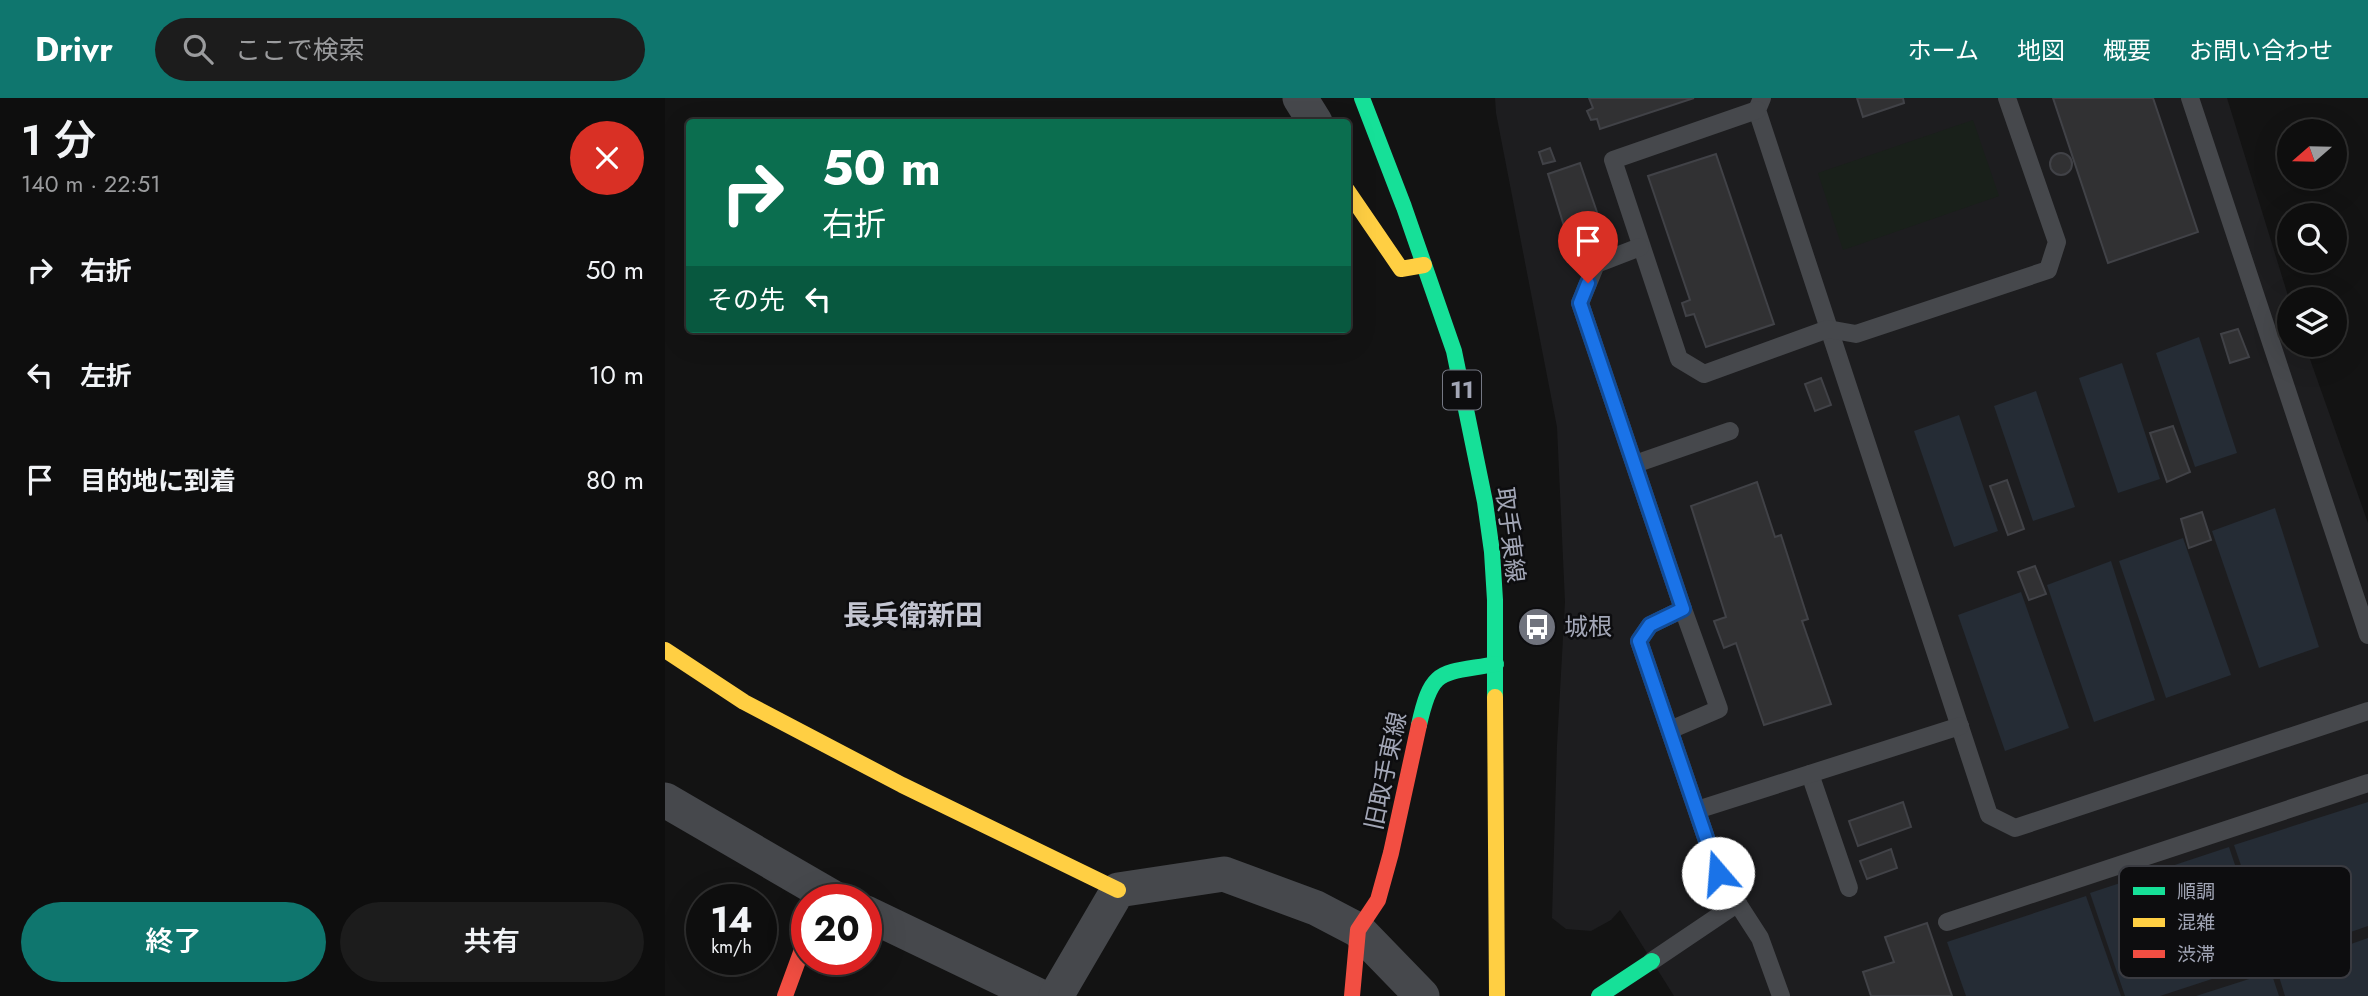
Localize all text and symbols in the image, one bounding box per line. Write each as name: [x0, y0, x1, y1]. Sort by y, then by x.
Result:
search box: [155, 18, 645, 81]
text: Drivr: [35, 26, 113, 73]
icon: search: [179, 30, 217, 68]
text: ここで検索: [235, 31, 365, 69]
text: ホーム: [1908, 33, 1979, 68]
text: 地図: [2017, 33, 2065, 68]
text: 概要: [2103, 33, 2151, 68]
text: お問い合わせ: [2189, 33, 2333, 68]
text: 1 分: [21, 110, 96, 171]
north arrow: [2277, 119, 2347, 189]
map controls: [2277, 119, 2347, 357]
button: close: [570, 121, 644, 195]
text: 50 m: [822, 133, 941, 203]
icon: right: [707, 147, 798, 238]
text: 140 m · 22:51: [21, 167, 161, 201]
text: 右折: [822, 201, 886, 247]
button: search: [2277, 203, 2347, 273]
pin: [1558, 211, 1618, 283]
icon: arrive: [1569, 222, 1607, 260]
icon: right: [21, 251, 59, 289]
text: 50 m: [586, 251, 644, 289]
text: 右折: [80, 252, 132, 290]
icon: left: [799, 280, 837, 318]
text: その先: [707, 281, 785, 319]
button: layers: [2277, 287, 2347, 357]
icon: left: [21, 356, 59, 394]
text: 10 m: [589, 356, 644, 394]
text: 左折: [80, 357, 132, 395]
road number: 11: [1443, 370, 1481, 410]
icon: arrive: [21, 461, 59, 499]
text: 80 m: [586, 461, 644, 499]
text: 目的地に到着: [80, 462, 236, 500]
street label: 取手東線: [1487, 485, 1534, 585]
district label: 長兵衛新田: [843, 595, 983, 636]
bus stop icon: 城根: [1516, 606, 1558, 648]
place label: 城根: [1564, 609, 1612, 644]
street label: 旧取手東線: [1356, 709, 1415, 833]
position arrow: [1681, 836, 1755, 910]
legend: [2119, 866, 2351, 978]
text: 順調: [2177, 878, 2215, 905]
speed limit sign: 20: [791, 884, 882, 975]
text: 14: [710, 895, 753, 945]
button: 終了: [21, 902, 326, 982]
button: 共有: [340, 902, 644, 982]
text: 混雑: [2177, 909, 2215, 936]
text: km/h: [711, 934, 752, 960]
text: 渋滞: [2177, 941, 2215, 968]

